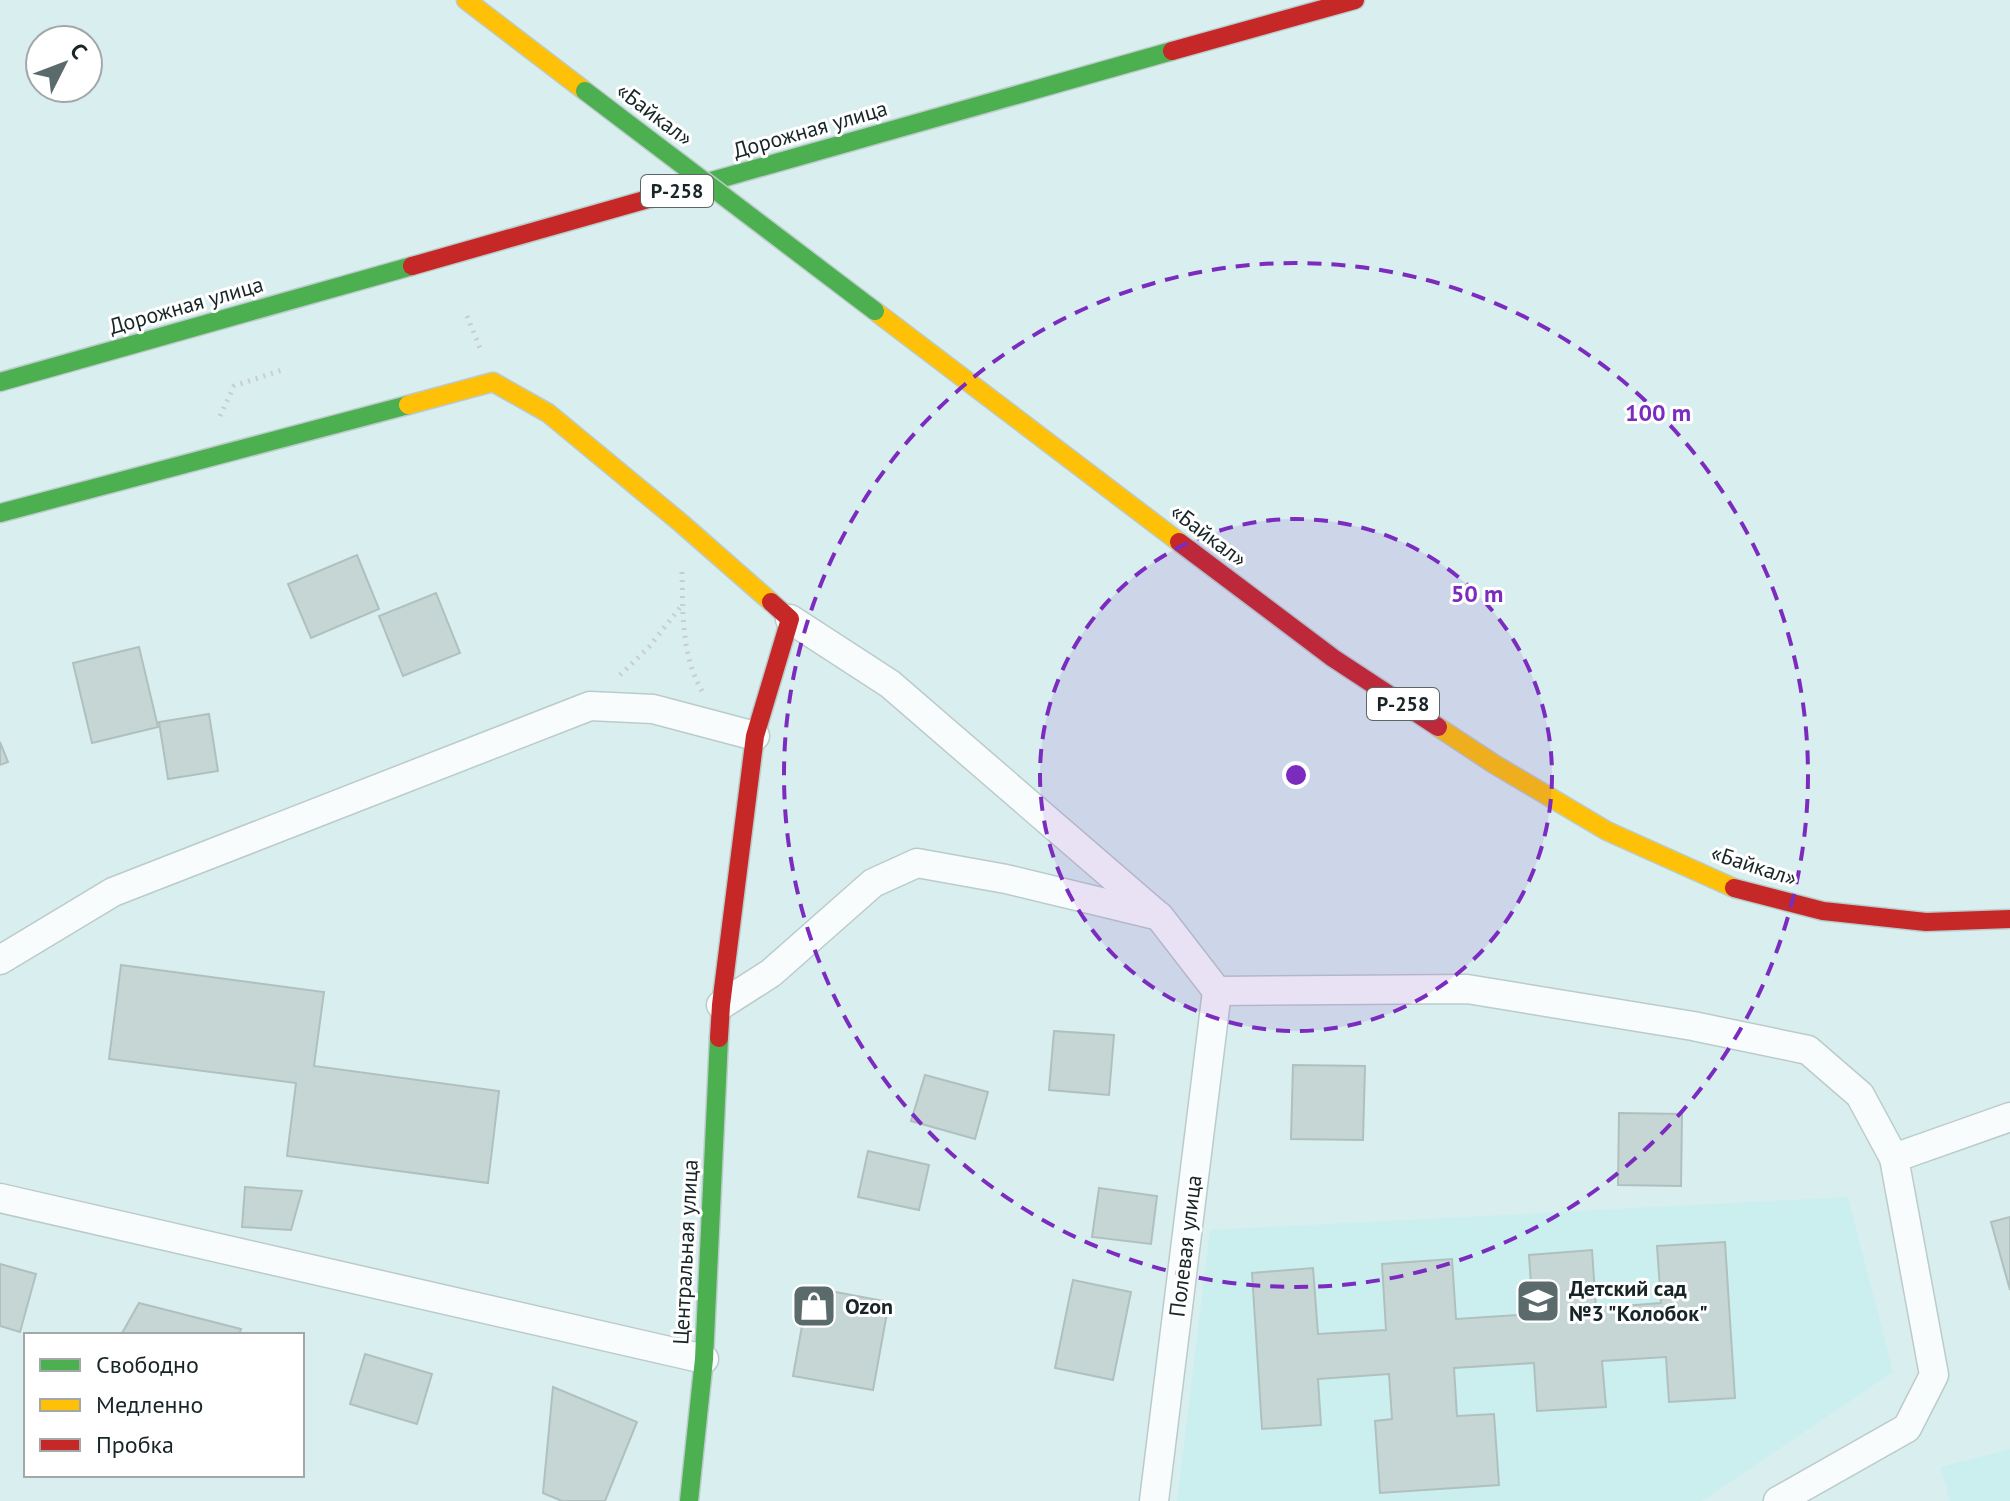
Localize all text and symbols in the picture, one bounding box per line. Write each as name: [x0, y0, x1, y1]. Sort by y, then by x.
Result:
north arrow: [24, 24, 104, 104]
text: С: [64, 37, 93, 65]
street label: «Байкал»: [611, 76, 699, 152]
street label: Дорожная улица: [730, 94, 890, 164]
road number: Р-258: [641, 175, 713, 207]
street label: Дорожная улица: [106, 270, 266, 340]
text: 100 m: [1625, 397, 1691, 428]
street label: «Байкал»: [1165, 497, 1253, 573]
text: 50 m: [1451, 578, 1503, 609]
road number: Р-258: [1367, 688, 1439, 720]
centre of rings: [1282, 761, 1310, 789]
street label: «Байкал»: [1708, 838, 1800, 892]
street label: Центральная улица: [666, 1159, 704, 1345]
street label: Полевая улица: [1162, 1174, 1208, 1318]
place label: Детский сад №3 "Колобок": [1569, 1274, 1708, 1327]
school or university icon: Детский сад №3 "Колобок": [1514, 1277, 1562, 1325]
shop icon: Ozon: [790, 1282, 838, 1330]
place label: Ozon: [845, 1292, 893, 1320]
legend: [24, 1333, 304, 1477]
text: Свободно: [96, 1349, 199, 1380]
text: Медленно: [96, 1389, 203, 1420]
text: Пробка: [96, 1429, 174, 1460]

